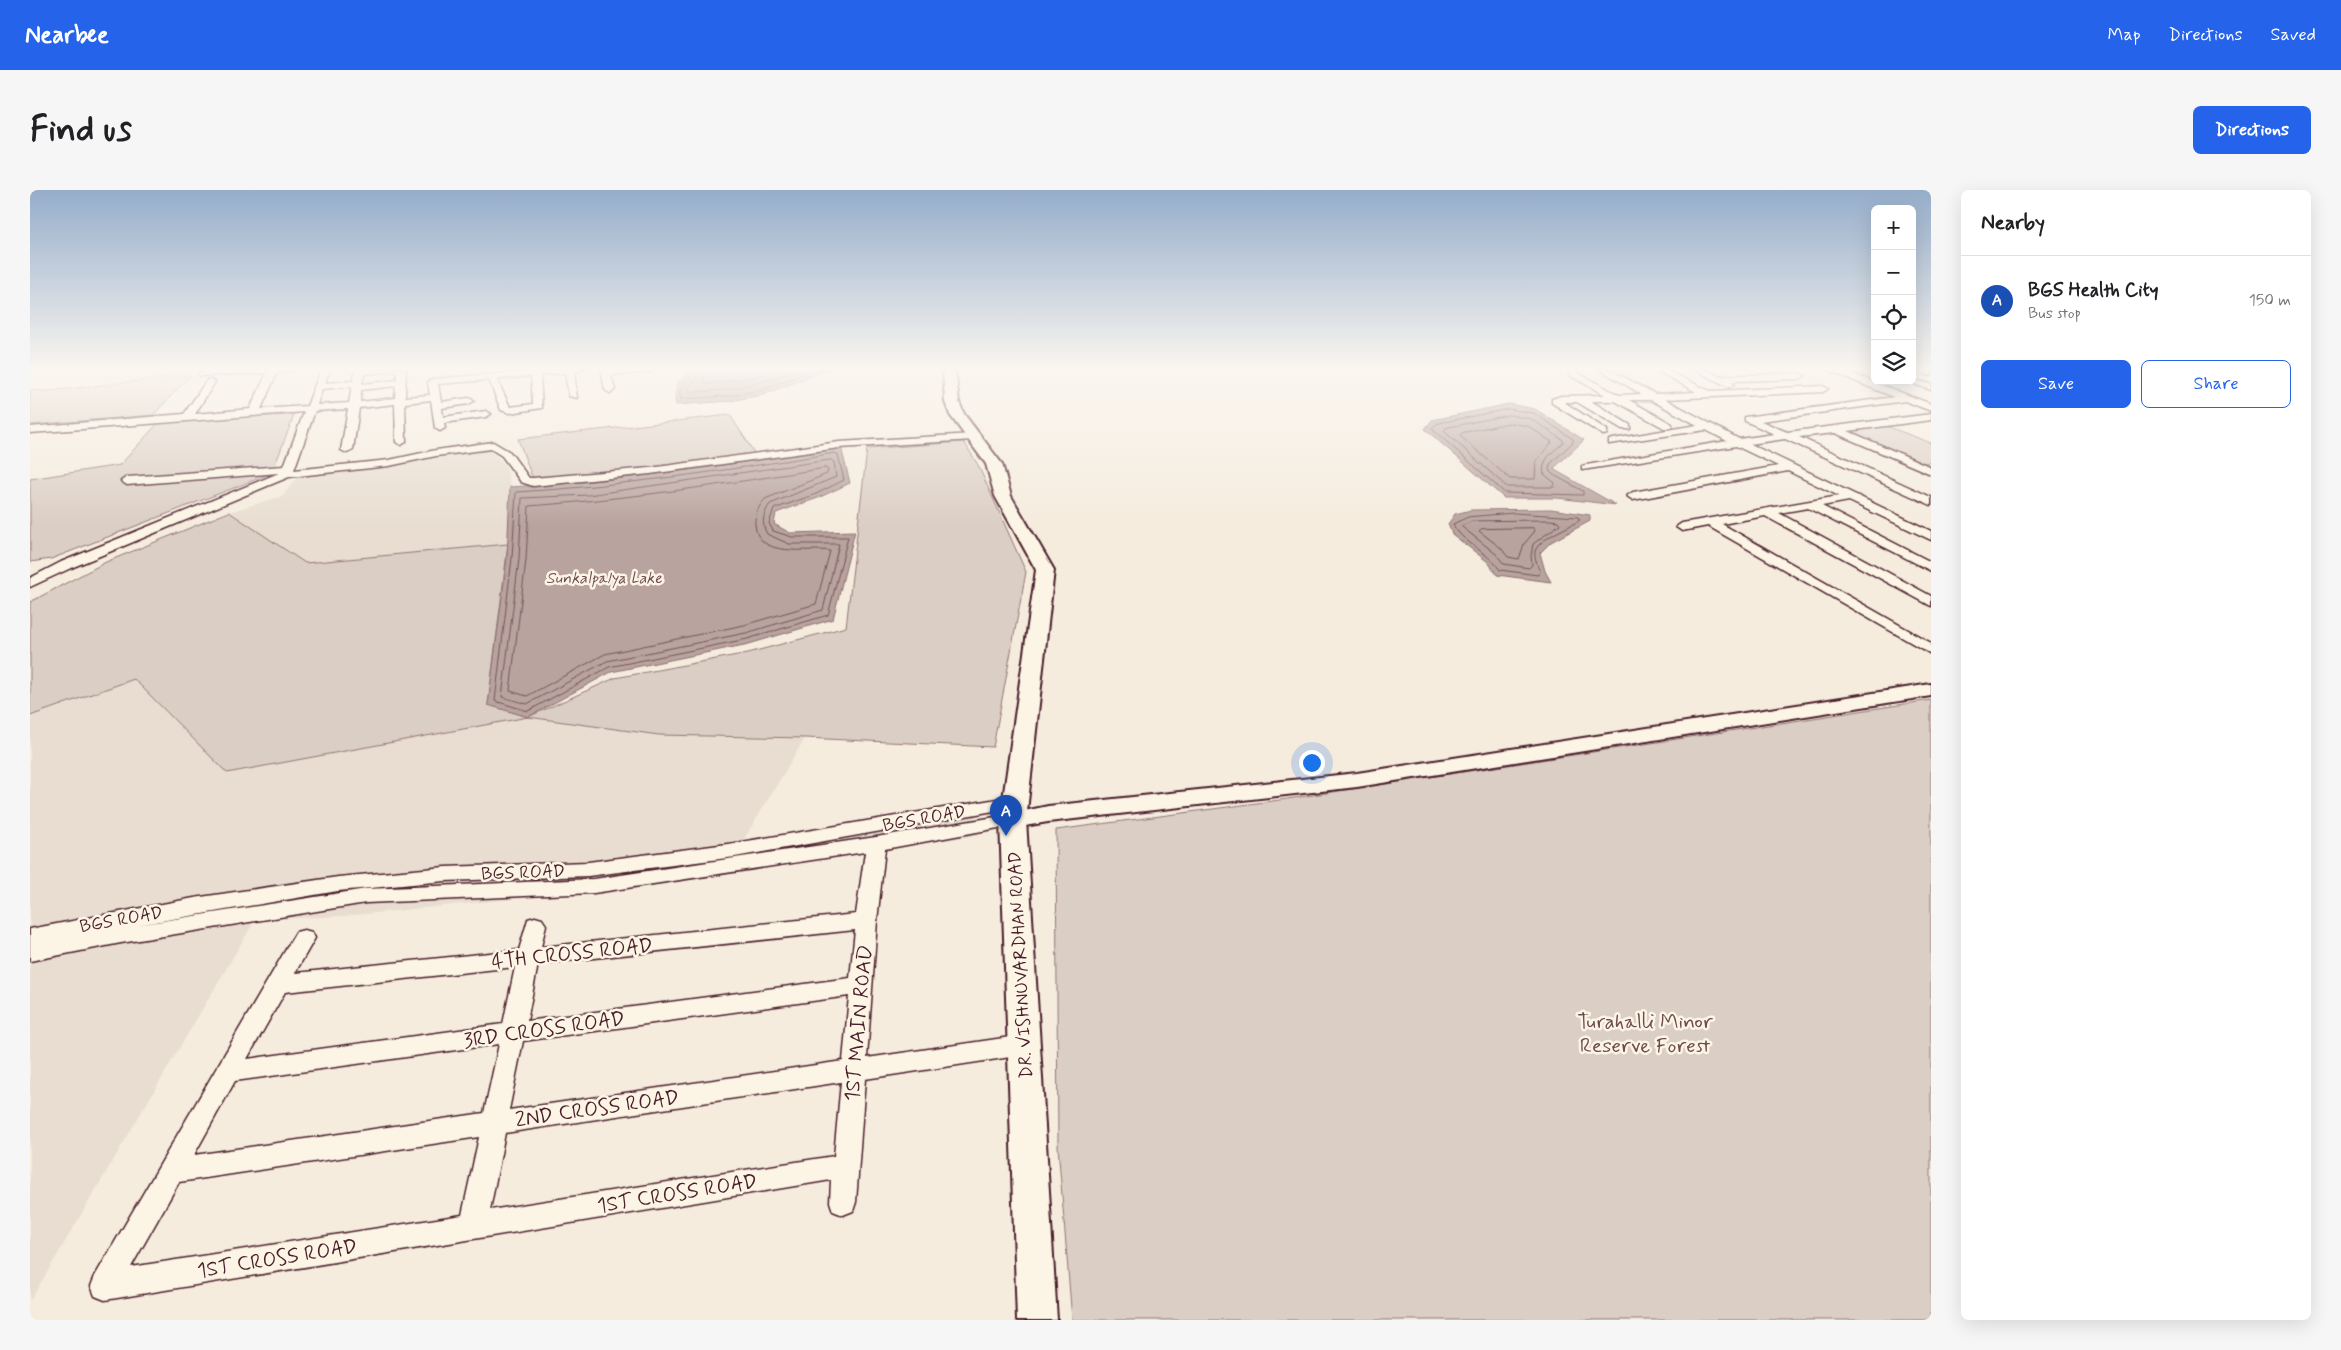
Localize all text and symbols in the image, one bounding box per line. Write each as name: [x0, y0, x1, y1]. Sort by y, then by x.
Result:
text: Nearbee: [25, 20, 109, 51]
text: Map: [2108, 23, 2141, 47]
text: Directions: [2169, 23, 2243, 47]
text: Saved: [2271, 23, 2316, 47]
button: Directions: [2193, 106, 2311, 154]
text: Find us: [30, 107, 132, 153]
map controls: [1871, 205, 1916, 385]
button: +: [1871, 205, 1916, 250]
text: Nearby: [1981, 209, 2045, 237]
button: −: [1871, 250, 1916, 295]
text: BGS Health City: [2028, 278, 2159, 303]
text: A: [1992, 290, 2002, 311]
text: 150 m: [2249, 290, 2291, 311]
button: locate: [1871, 295, 1916, 340]
text: Bus stop: [2028, 303, 2081, 324]
button: layers: [1871, 340, 1916, 385]
button: Save: [1981, 360, 2131, 408]
button: Share: [2141, 360, 2291, 408]
water label: Sunkalpalya Lake: [546, 568, 662, 589]
your location: [1299, 750, 1325, 776]
pin: A: [990, 795, 1022, 836]
street label: BGS ROAD: [881, 800, 968, 838]
street label: DR. VISHNUVARDHAN ROAD: [1003, 851, 1039, 1079]
street label: BGS ROAD: [481, 860, 565, 886]
street label: BGS ROAD: [78, 901, 165, 939]
street label: 4TH CROSS ROAD: [490, 932, 654, 976]
street label: 1ST MAIN ROAD: [838, 944, 880, 1102]
street label: 3RD CROSS ROAD: [462, 1005, 627, 1055]
park label: Turahalli Minor Reserve Forest: [1577, 1008, 1713, 1060]
street label: 2ND CROSS ROAD: [513, 1084, 681, 1134]
street label: 1ST CROSS ROAD: [595, 1168, 759, 1220]
street label: 1ST CROSS ROAD: [195, 1233, 359, 1285]

